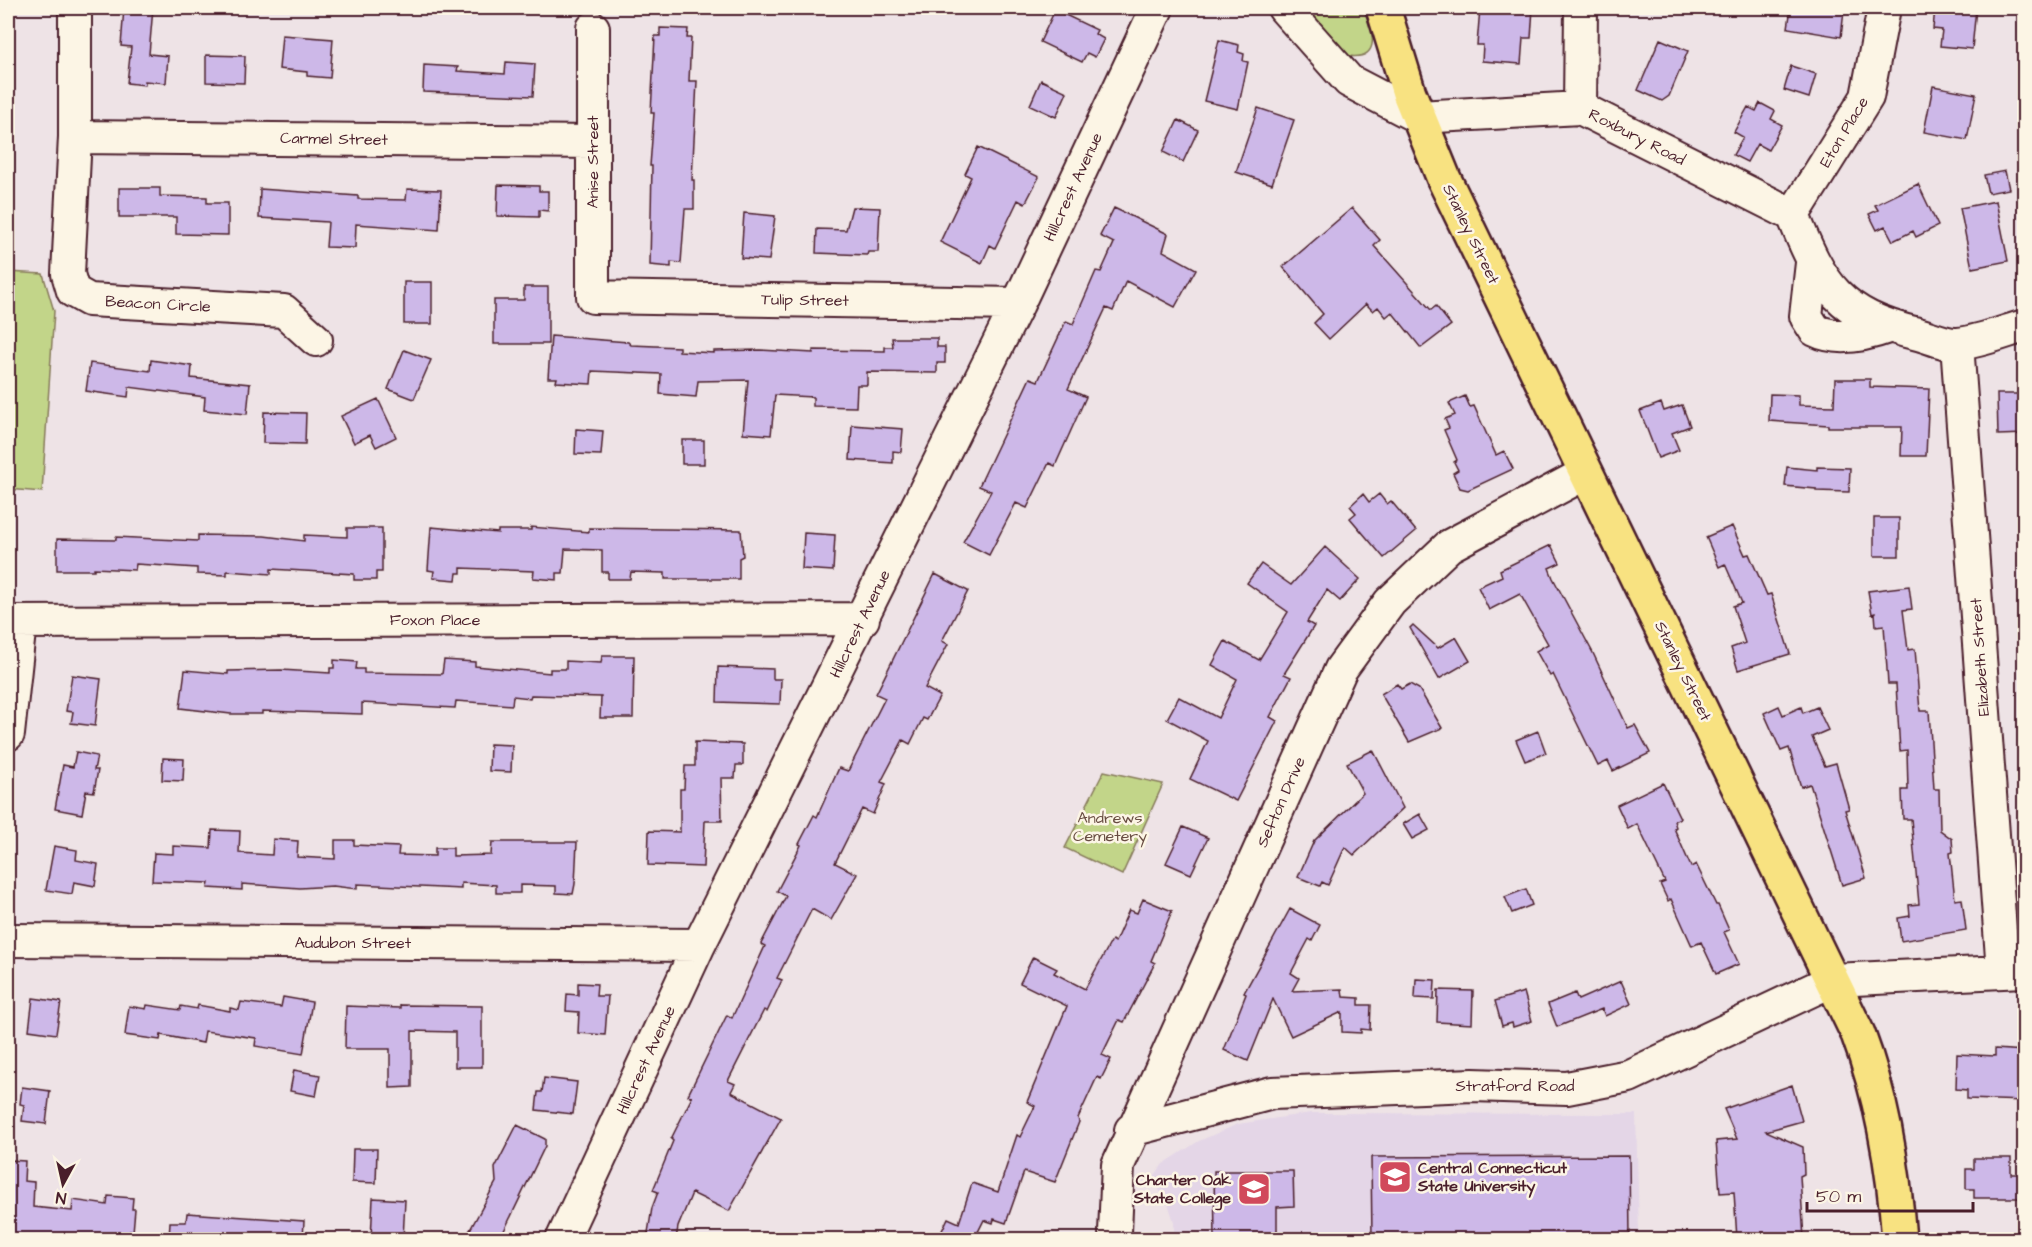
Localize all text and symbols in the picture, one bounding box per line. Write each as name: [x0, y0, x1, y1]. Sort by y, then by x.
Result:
street label: Eton Place: [1814, 92, 1874, 172]
street label: Roxbury Road: [1584, 103, 1689, 172]
street label: Anise Street: [582, 115, 604, 209]
street label: Carmel Street: [280, 127, 389, 151]
street label: Hillcrest Avenue: [1038, 129, 1108, 245]
street label: Stanley Street: [1436, 180, 1505, 289]
street label: Tulip Street: [761, 288, 850, 312]
street label: Beacon Circle: [105, 290, 212, 318]
street label: Hillcrest Avenue: [824, 566, 896, 682]
street label: Elizabeth Street: [1965, 597, 1995, 717]
street label: Foxon Place: [390, 609, 481, 631]
street label: Stanley Street: [1648, 617, 1717, 726]
street label: Sefton Drive: [1251, 753, 1311, 851]
park label: Andrews Cemetery: [1073, 807, 1147, 848]
street label: Audubon Street: [295, 932, 412, 954]
street label: Hillcrest Avenue: [611, 1002, 681, 1118]
street label: Stratford Road: [1456, 1075, 1574, 1097]
north arrow: [33, 1154, 93, 1214]
place label: Central Connecticut State University: [1417, 1157, 1568, 1198]
school or university icon: Central Connecticut State University: [1377, 1159, 1413, 1195]
place label: Charter Oak State College: [1133, 1169, 1231, 1211]
school or university icon: Charter Oak State College: [1236, 1171, 1272, 1207]
scale bar: [1807, 1175, 1974, 1213]
text: 50 m: [1816, 1184, 1861, 1209]
text: N: [55, 1186, 68, 1209]

